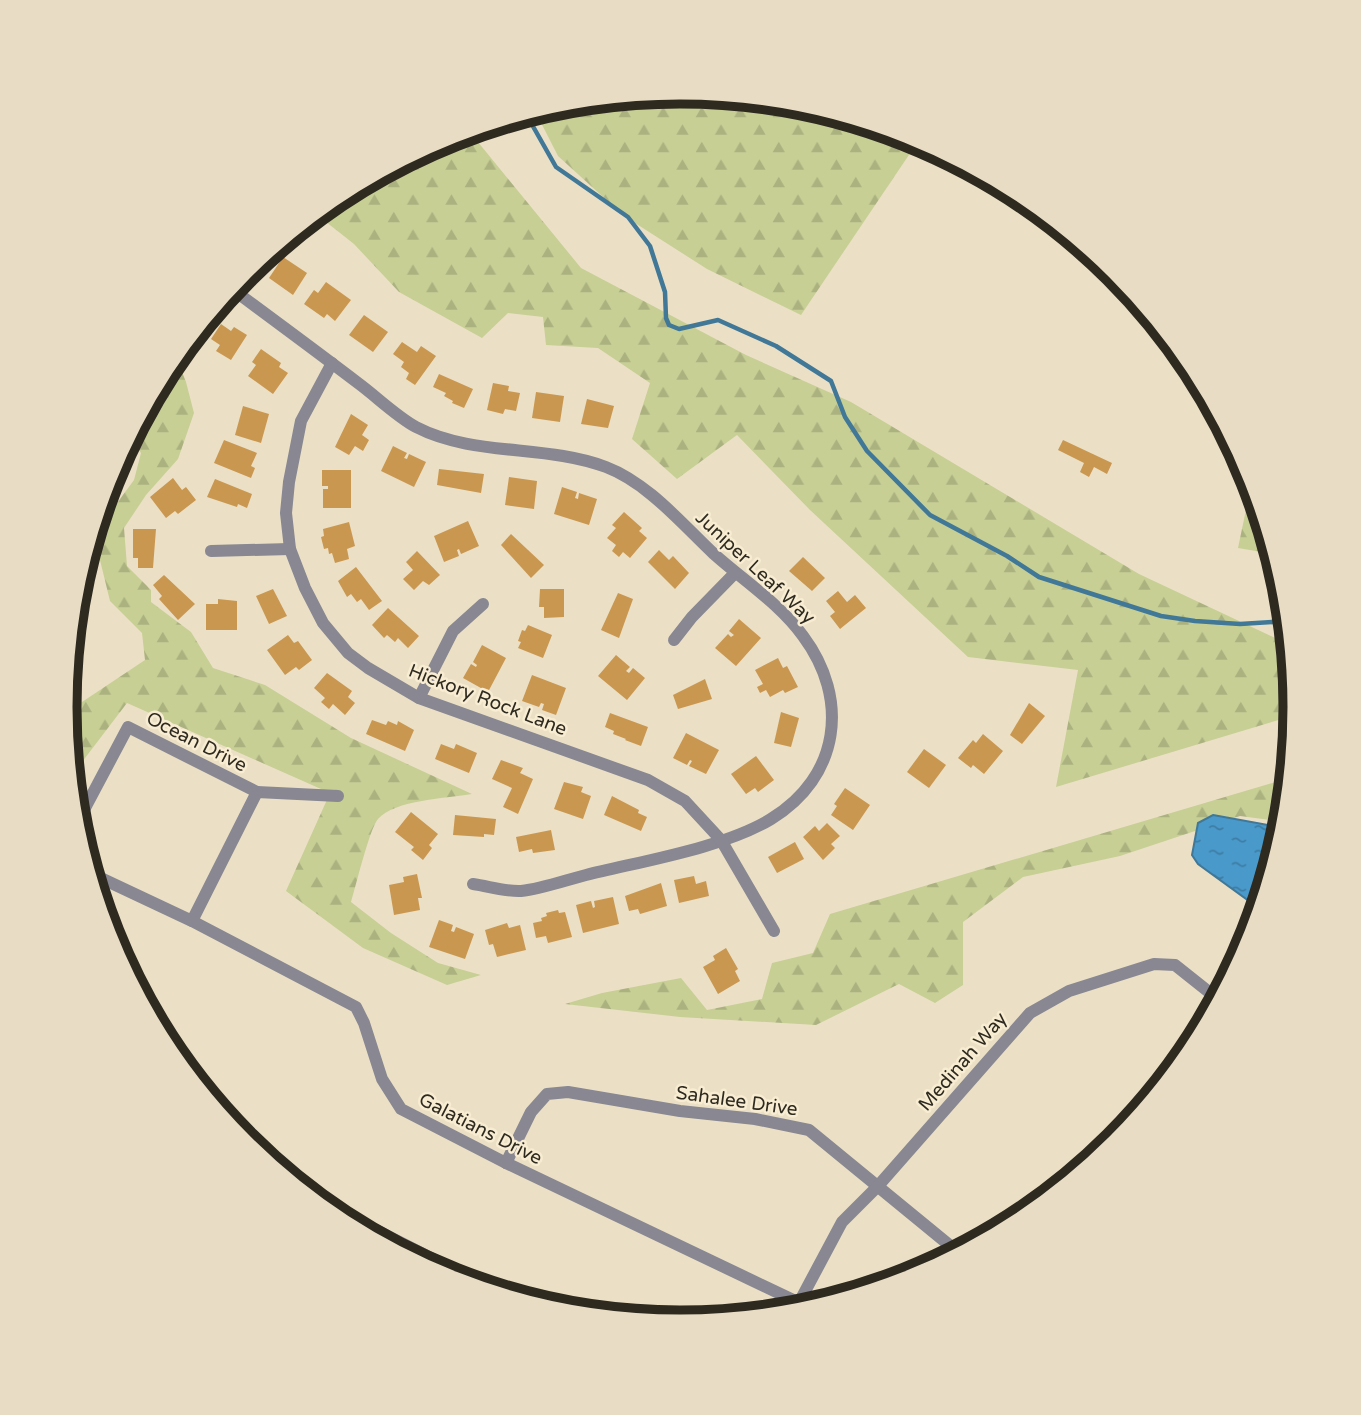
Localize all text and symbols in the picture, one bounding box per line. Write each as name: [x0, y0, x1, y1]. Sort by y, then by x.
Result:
street label: Juniper Leaf Way: [691, 507, 820, 629]
street label: Hickory Rock Lane: [405, 660, 570, 740]
street label: Ocean Drive: [143, 707, 250, 777]
street label: Medinah Way: [914, 1008, 1012, 1115]
street label: Sahalee Drive: [675, 1082, 799, 1120]
street label: Galatians Drive: [415, 1088, 546, 1169]

